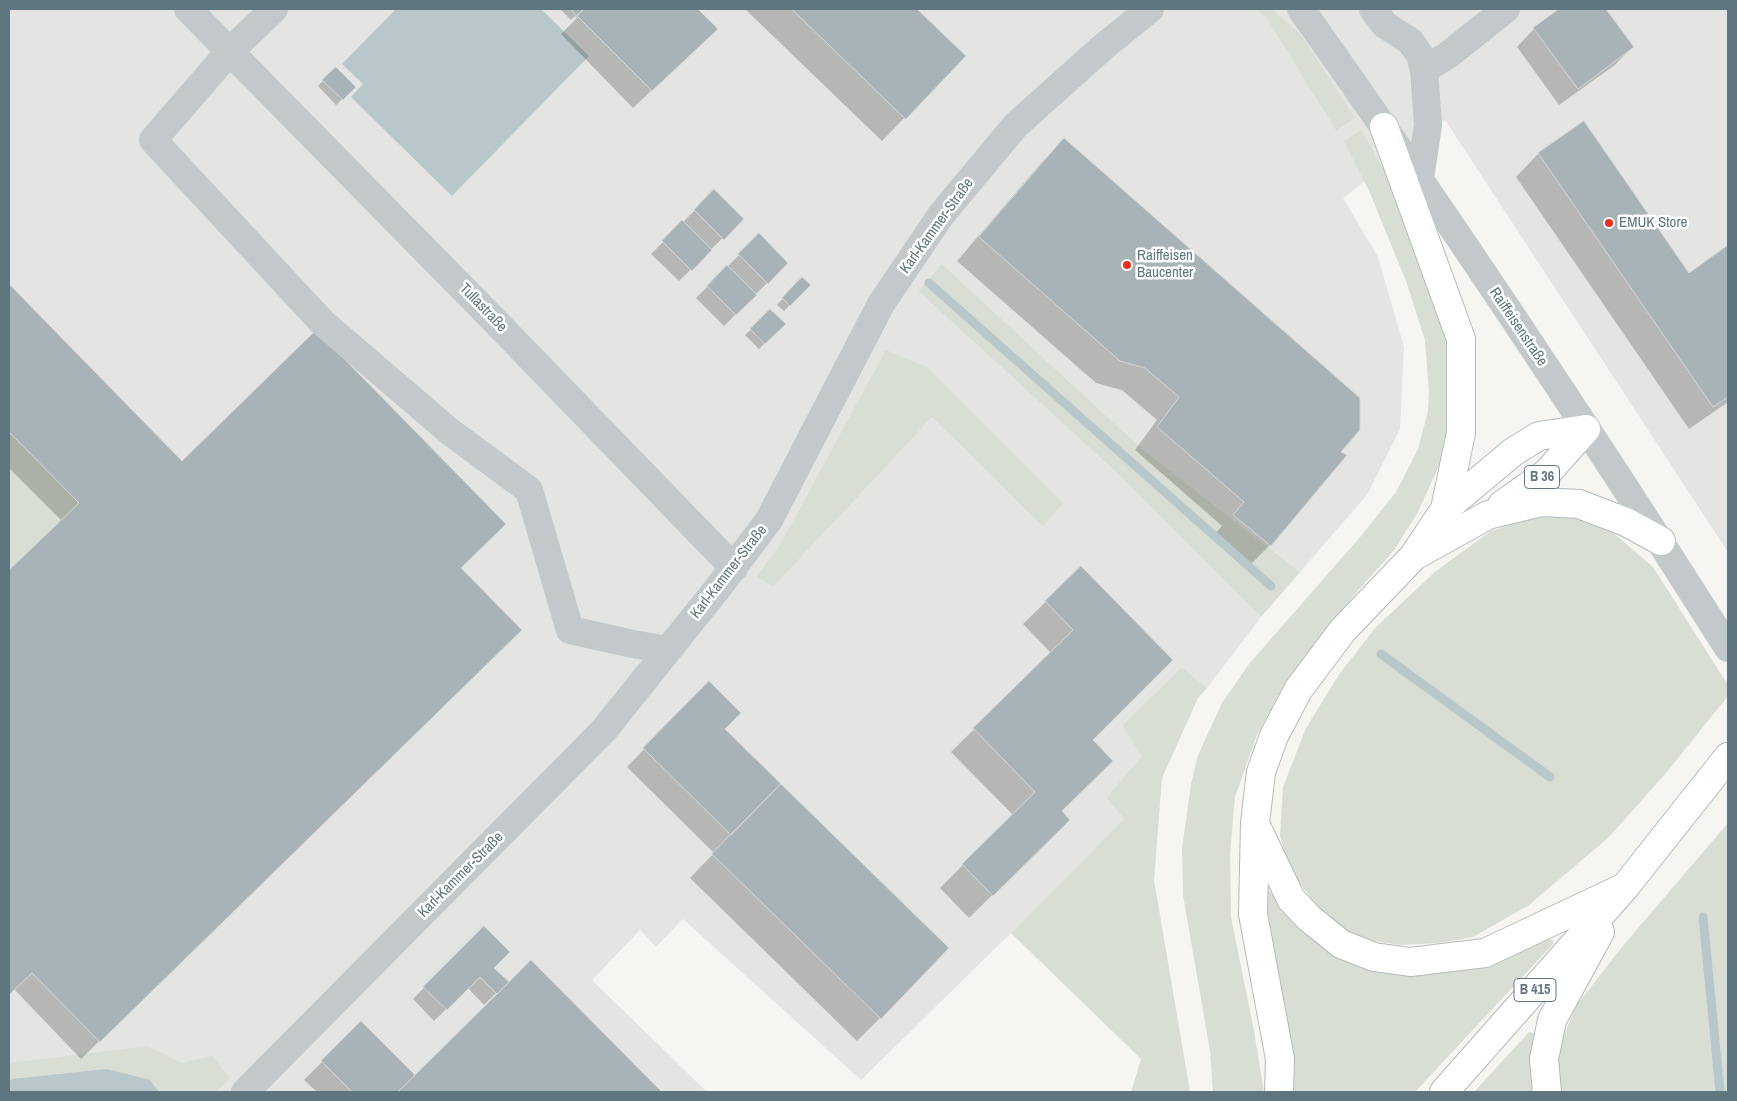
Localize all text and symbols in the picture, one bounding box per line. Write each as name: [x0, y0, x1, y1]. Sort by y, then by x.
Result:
street label: Karl-Kammer-Straße: [896, 175, 978, 277]
place label: EMUK Store: [1619, 214, 1687, 232]
marker: EMUK Store: [1603, 217, 1615, 229]
place label: Raiffeisen Baucenter: [1137, 247, 1193, 282]
marker: Raiffeisen Baucenter: [1121, 259, 1133, 271]
street label: Tullastraße: [456, 280, 510, 336]
street label: Raiffeisenstraße: [1485, 284, 1551, 370]
road number: B 36: [1524, 466, 1560, 488]
street label: Karl-Kammer-Straße: [687, 522, 771, 622]
street label: Karl-Kammer-Straße: [415, 829, 507, 921]
road number: B 415: [1514, 978, 1556, 1002]

